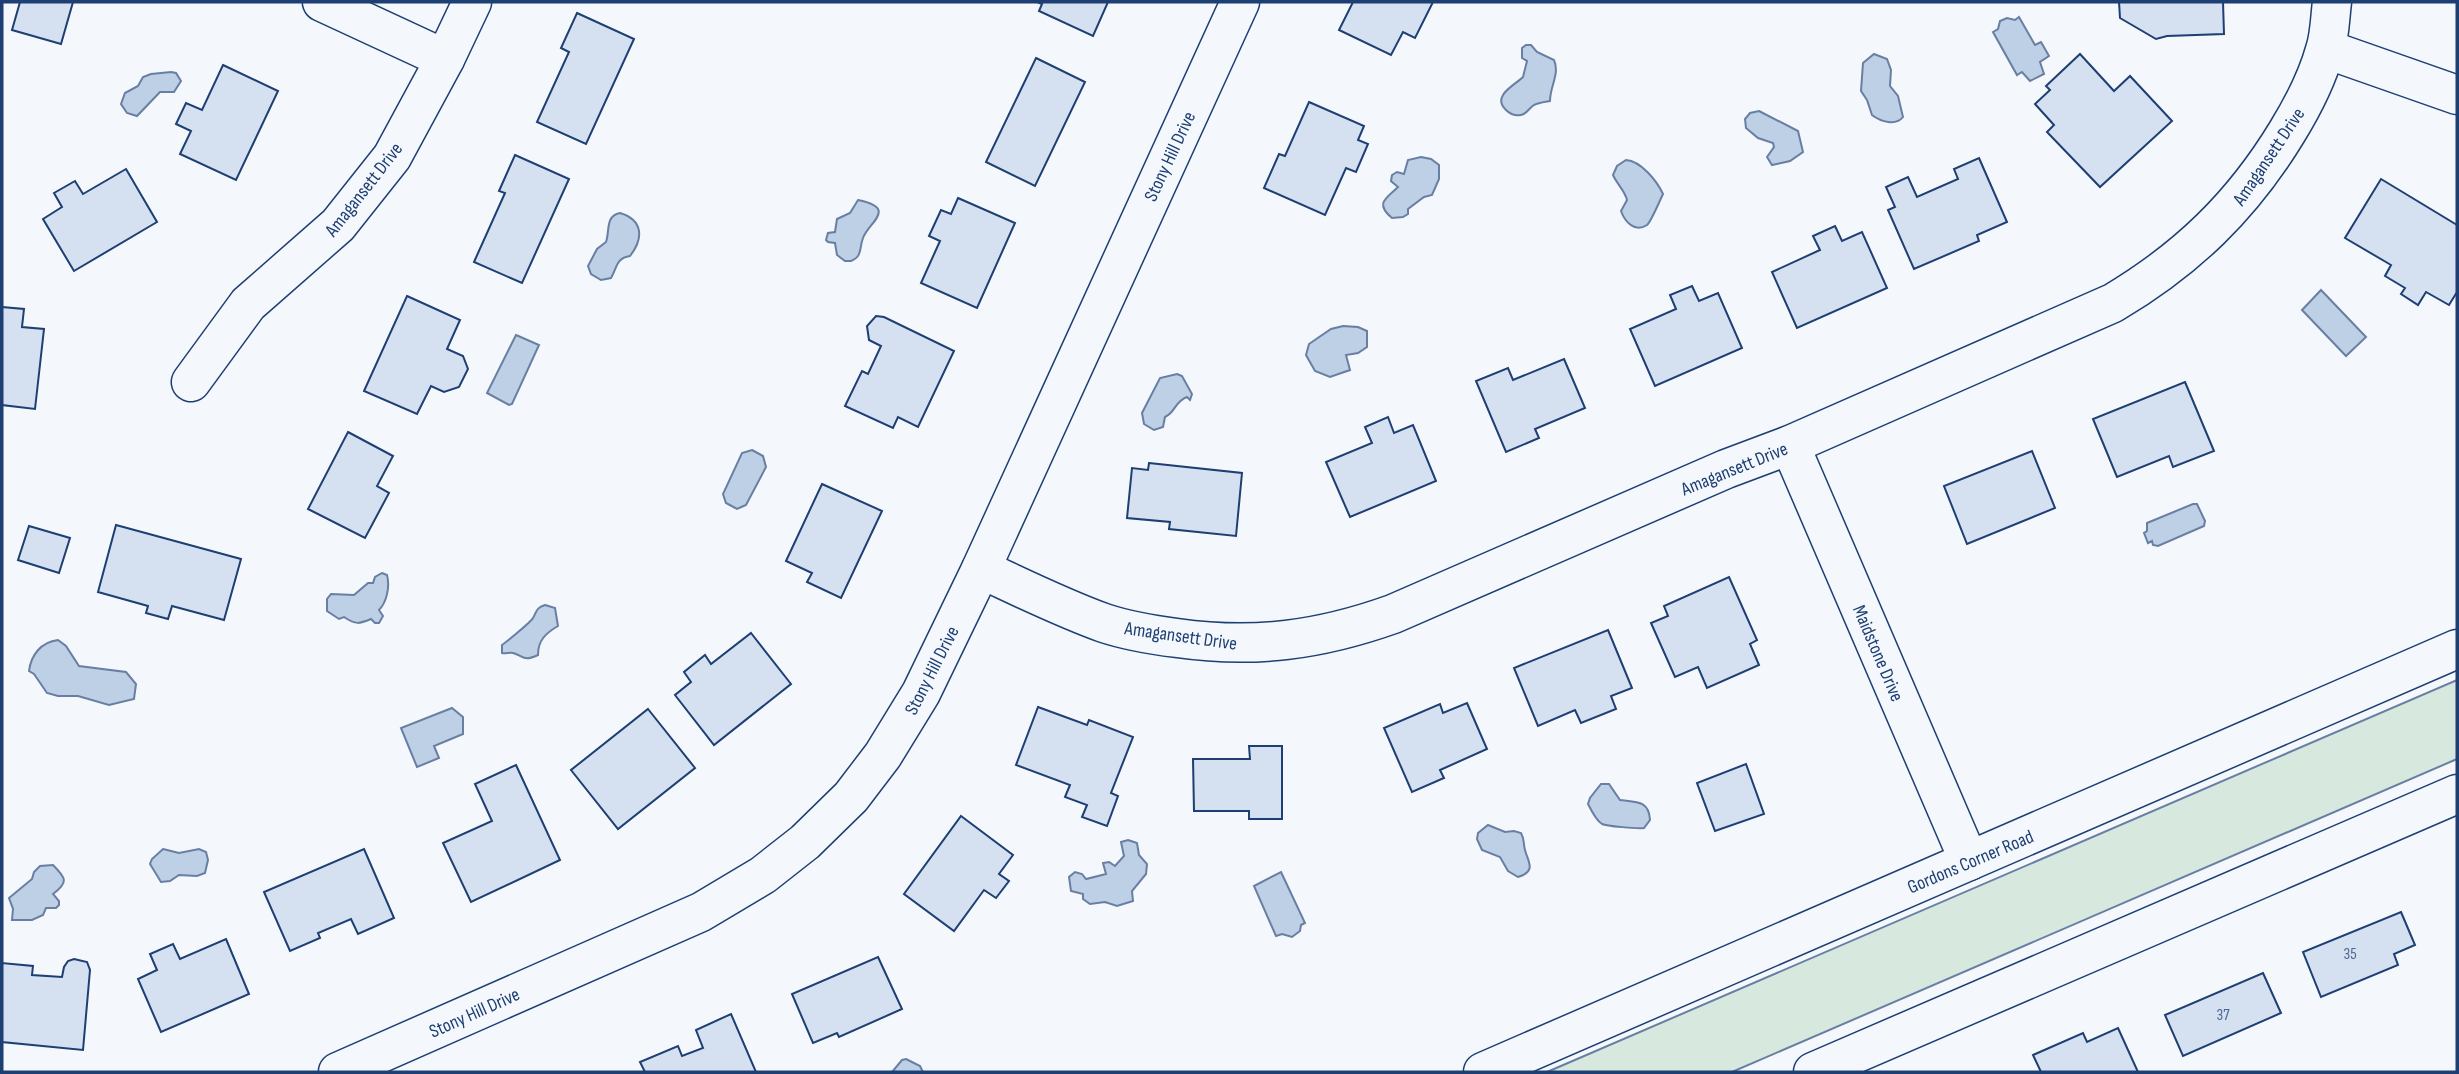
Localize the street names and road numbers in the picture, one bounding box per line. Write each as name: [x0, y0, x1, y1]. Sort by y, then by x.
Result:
street label: Amagansett Drive: [2228, 104, 2310, 211]
street label: Stony Hill Drive: [1140, 108, 1201, 205]
street label: Amagansett Drive: [320, 138, 408, 242]
street label: Amagansett Drive: [1677, 438, 1791, 502]
street label: Maidstone Drive: [1847, 602, 1908, 705]
street label: Amagansett Drive: [1122, 617, 1238, 656]
street label: Stony Hill Drive: [900, 622, 964, 719]
street label: Gordons Corner Road: [1904, 825, 2037, 899]
street label: Stony Hill Drive: [426, 983, 523, 1044]

